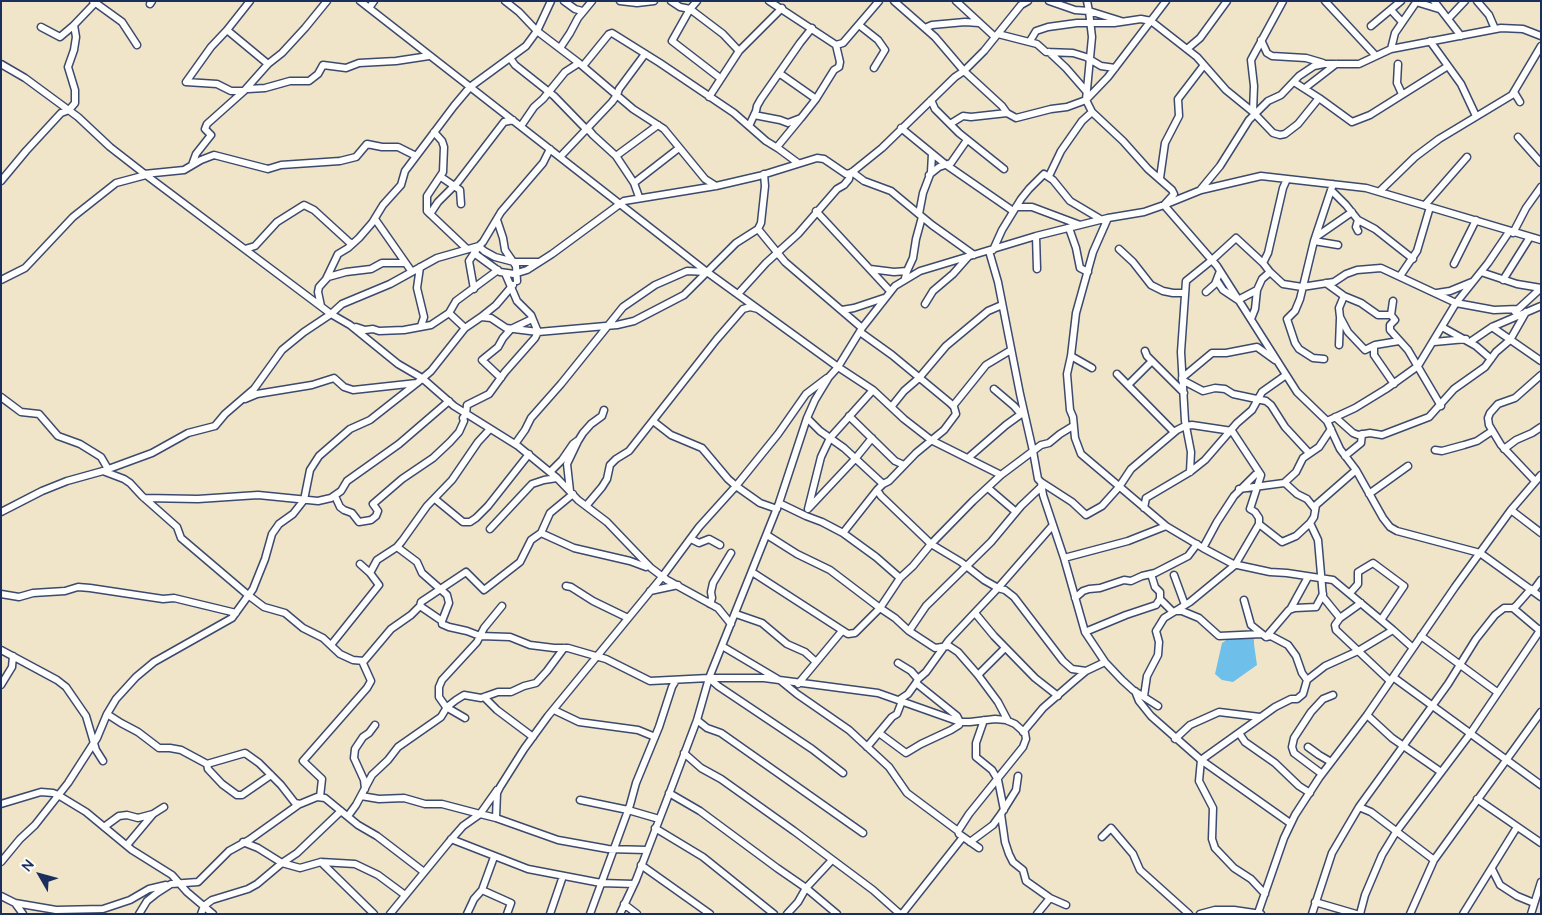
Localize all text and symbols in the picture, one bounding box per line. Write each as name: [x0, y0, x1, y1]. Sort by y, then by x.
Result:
north arrow: [15, 850, 65, 900]
text: N: [18, 856, 39, 875]

